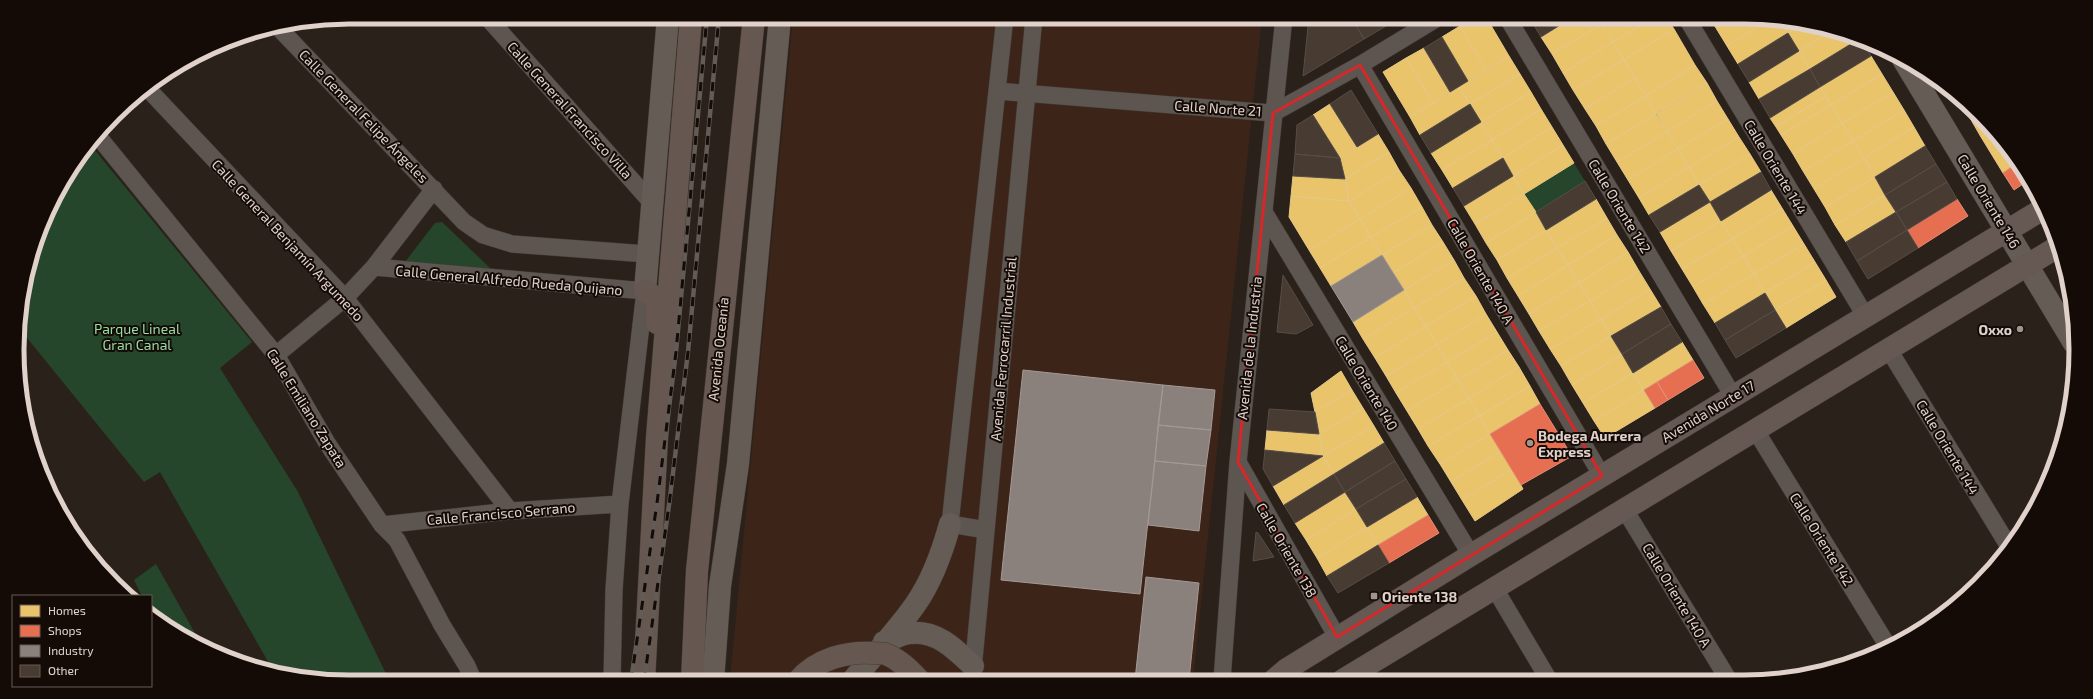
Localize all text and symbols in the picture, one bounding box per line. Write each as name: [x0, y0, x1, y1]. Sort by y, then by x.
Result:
street label: Calle General Francisco Villa: [504, 38, 636, 182]
street label: Calle General Felipe Ángeles: [296, 46, 432, 186]
street label: Calle Norte 21: [1174, 96, 1262, 120]
street label: Calle Oriente 144: [1741, 117, 1811, 217]
street label: Calle Oriente 146: [1954, 151, 2024, 251]
street label: Calle General Benjamín Argumedo: [209, 156, 367, 324]
street label: Calle Oriente 142: [1585, 156, 1655, 256]
street label: Calle Oriente 140 A: [1444, 215, 1518, 327]
street label: Avenida Ferrocarril Industrial: [986, 255, 1020, 442]
street label: Calle General Alfredo Rueda Quijano: [395, 262, 623, 298]
street label: Avenida de la Industria: [1233, 275, 1265, 421]
street label: Avenida Oceanía: [704, 296, 732, 402]
park label: Parque Lineal Gran Canal: [94, 320, 181, 353]
place label: Oxxo: [1978, 321, 2012, 338]
marker: Oxxo: [2015, 324, 2025, 334]
street label: Calle Oriente 140: [1332, 333, 1402, 433]
street label: Calle Emiliano Zapata: [263, 345, 351, 471]
street label: Avenida Norte 17: [1658, 376, 1758, 446]
street label: Calle Oriente 144: [1913, 397, 1983, 497]
place label: Bodega Aurrera Express: [1538, 427, 1641, 460]
marker: Bodega Aurrera Express: [1525, 438, 1535, 448]
street label: Calle Oriente 142: [1787, 489, 1858, 589]
street label: Calle Francisco Serrano: [426, 498, 576, 528]
street label: Calle Oriente 138: [1253, 500, 1321, 600]
street label: Calle Oriente 140 A: [1639, 540, 1715, 651]
place label: Oriente 138: [1382, 588, 1457, 605]
marker: Oriente 138: [1369, 591, 1379, 601]
legend: [12, 595, 152, 687]
text: Homes: [48, 603, 86, 617]
text: Shops: [48, 623, 82, 637]
text: Industry: [48, 643, 94, 657]
text: Other: [48, 663, 79, 677]

